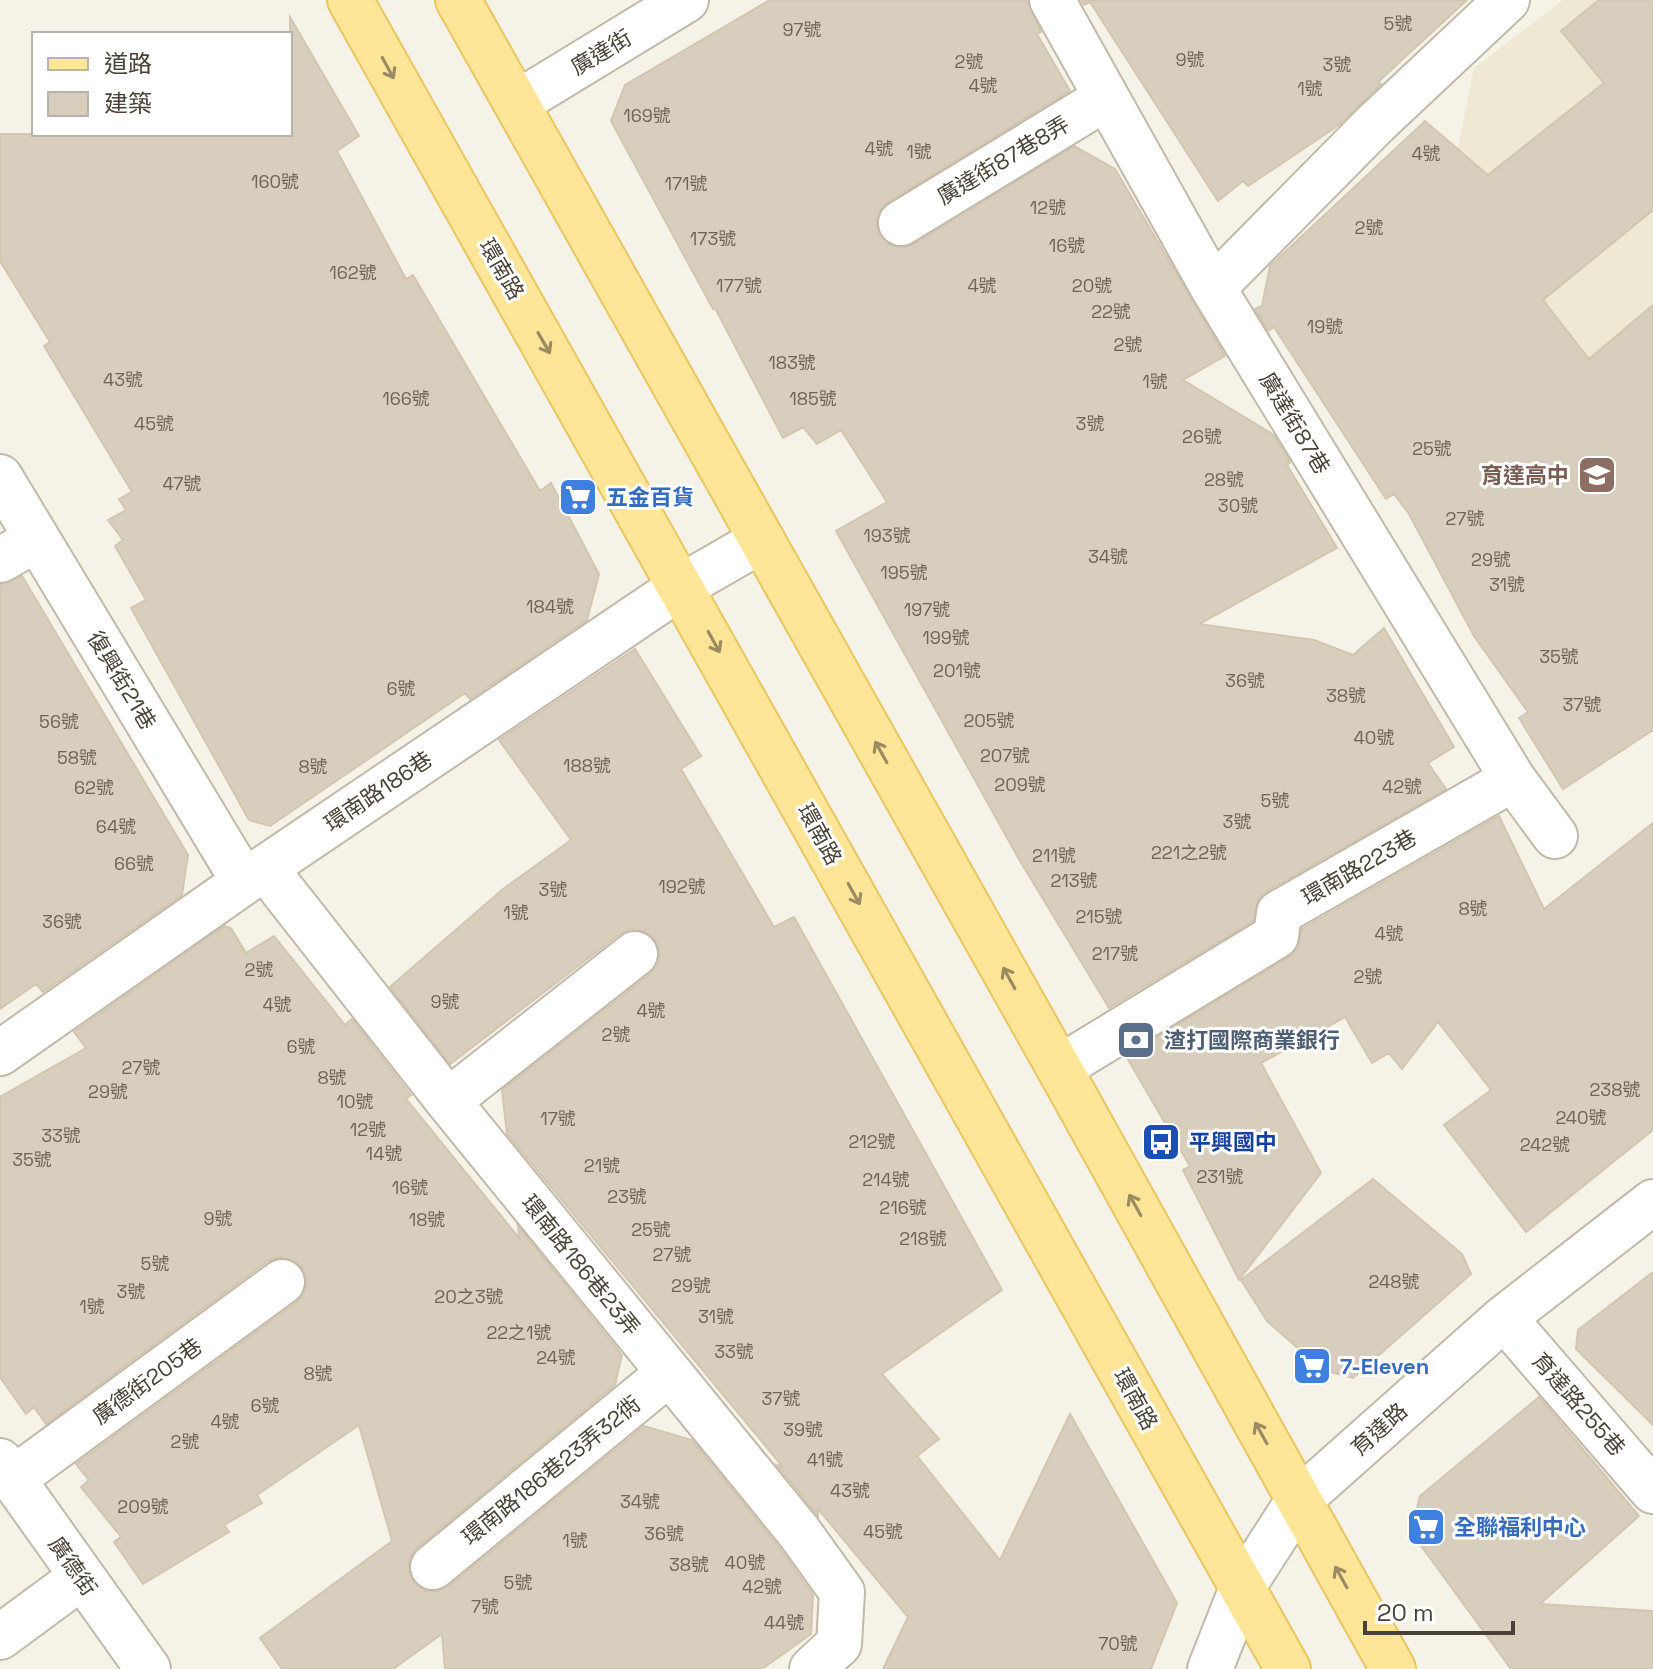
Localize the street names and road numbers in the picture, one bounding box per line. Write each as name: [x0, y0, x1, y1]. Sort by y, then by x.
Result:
street label: 廣達街: [565, 23, 637, 81]
street label: 廣達街87巷8弄: [932, 109, 1074, 211]
street label: 環南路: [473, 233, 531, 305]
street label: 廣達街87巷: [1254, 367, 1336, 479]
street label: 復興街21巷: [82, 625, 162, 735]
street label: 環南路186巷: [319, 745, 437, 837]
street label: 環南路: [792, 798, 848, 870]
street label: 環南路223巷: [1297, 823, 1421, 911]
street label: 環南路186巷23弄: [516, 1189, 646, 1341]
street label: 廣德街205巷: [87, 1332, 207, 1430]
street label: 育達路255巷: [1527, 1347, 1631, 1461]
street label: 環南路: [1108, 1363, 1164, 1435]
street label: 環南路186巷23弄32衖: [456, 1389, 646, 1551]
street label: 育達路: [1345, 1397, 1413, 1461]
street label: 廣德街: [43, 1531, 103, 1601]

